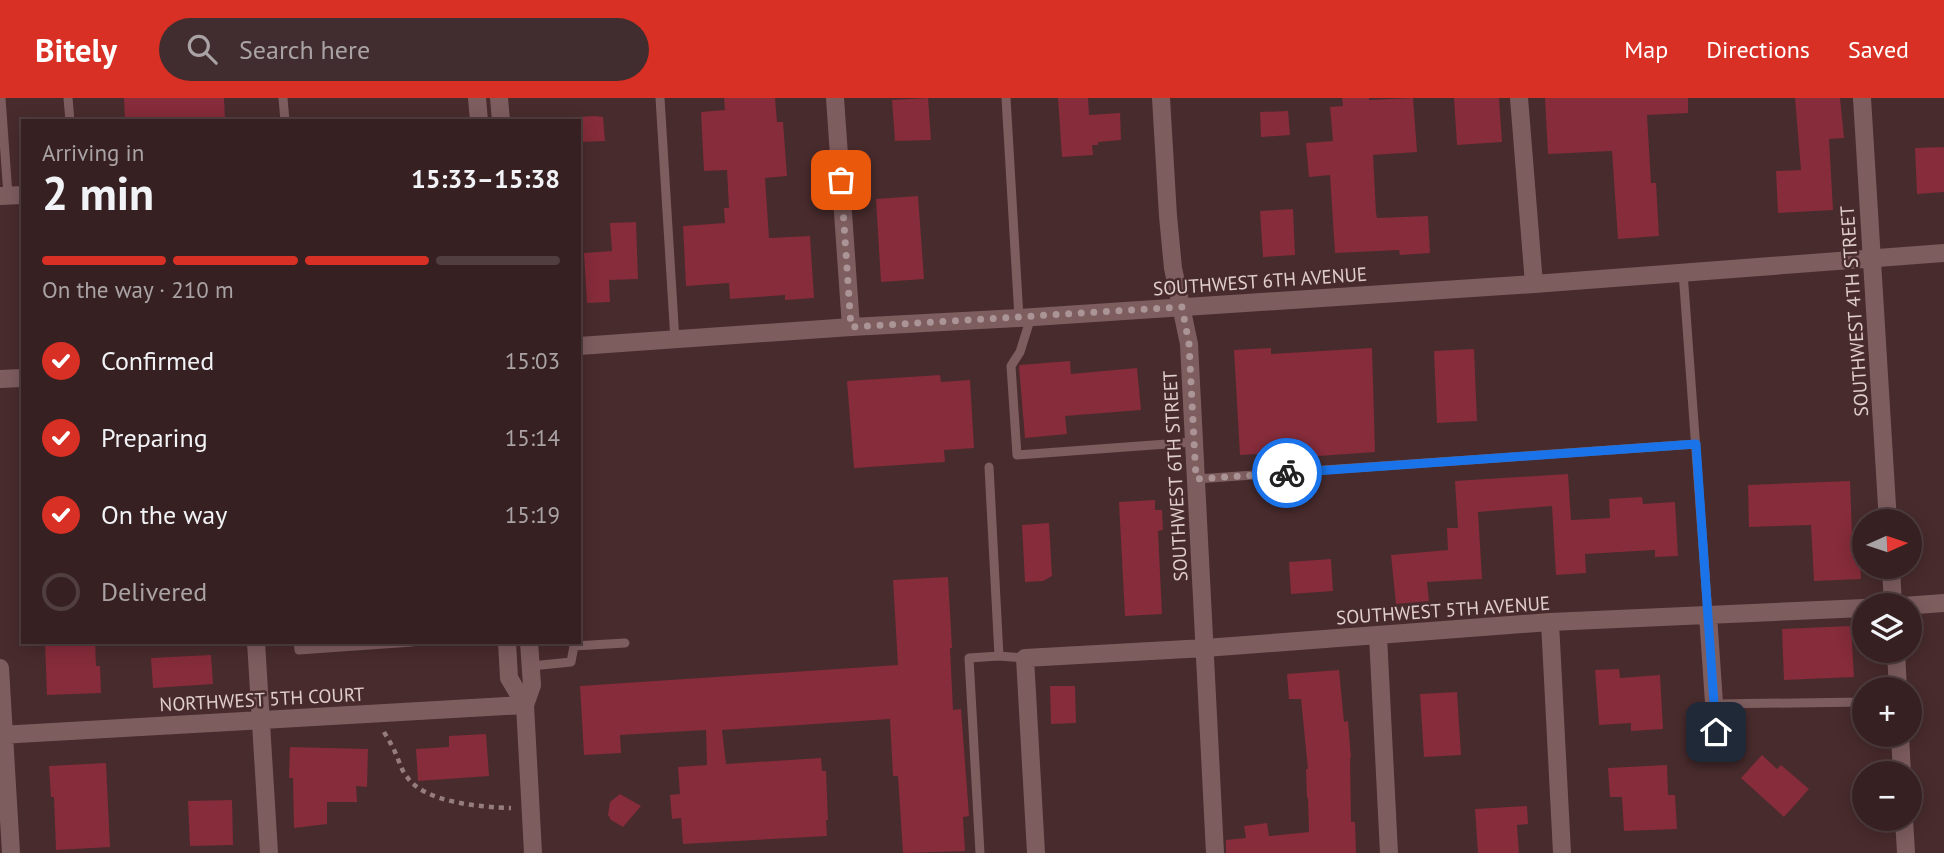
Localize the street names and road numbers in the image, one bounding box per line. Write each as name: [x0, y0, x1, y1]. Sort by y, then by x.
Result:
street label: SOUTHWEST 4TH STREET: [1835, 204, 1873, 417]
street label: SOUTHWEST 6TH AVENUE: [1152, 262, 1368, 300]
street label: SOUTHWEST 6TH STREET: [1157, 369, 1193, 582]
street label: SOUTHWEST 5TH AVENUE: [1335, 591, 1551, 629]
street label: NORTHWEST 5TH COURT: [159, 682, 366, 716]

